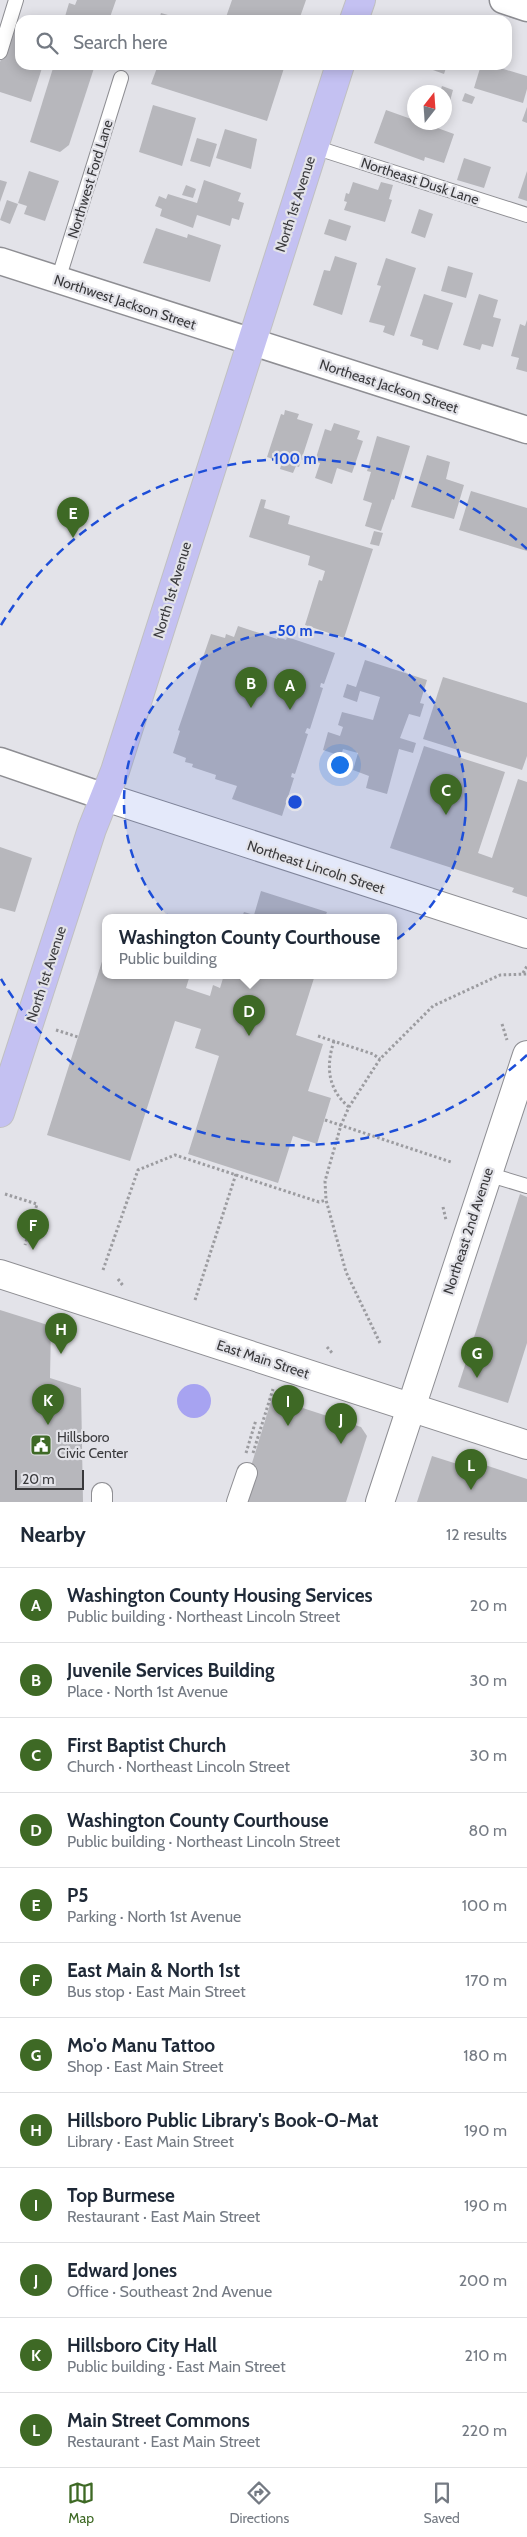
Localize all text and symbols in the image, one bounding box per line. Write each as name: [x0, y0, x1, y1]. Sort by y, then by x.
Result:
search box: [15, 15, 512, 70]
icon: search: [33, 29, 61, 57]
text: Search here: [73, 31, 167, 54]
north arrow: [407, 85, 452, 130]
street label: Northwest Ford Lane: [63, 117, 117, 241]
street label: Northeast Dusk Lane: [359, 153, 481, 209]
street label: North 1st Avenue: [271, 154, 319, 254]
street label: Northwest Jackson Street: [52, 271, 198, 334]
street label: Northeast Jackson Street: [317, 355, 461, 417]
text: 100 m: [273, 450, 317, 468]
pin: E: [57, 497, 89, 538]
street label: North 1st Avenue: [149, 540, 195, 640]
text: 50 m: [277, 622, 313, 640]
pin: B: [235, 667, 267, 708]
pin: A: [274, 669, 306, 710]
your location: [327, 752, 353, 778]
pin: C: [430, 774, 462, 815]
centre of rings: [286, 793, 304, 811]
street label: Northeast Lincoln Street: [245, 836, 387, 898]
popup: [102, 914, 397, 979]
street label: North 1st Avenue: [22, 924, 70, 1024]
text: Washington County Courthouse: [119, 926, 380, 949]
text: Public building: [119, 949, 217, 968]
pin: D: [233, 995, 265, 1036]
street label: Northeast 2nd Avenue: [439, 1165, 497, 1297]
pin: F: [17, 1209, 49, 1250]
pin: H: [45, 1313, 77, 1354]
street label: East Main Street: [215, 1336, 312, 1382]
pin: G: [461, 1337, 493, 1378]
pin: K: [32, 1384, 64, 1425]
pin: I: [272, 1385, 304, 1426]
pin: J: [325, 1403, 357, 1444]
place label: Hillsboro Civic Center: [57, 1428, 129, 1462]
public building icon: Hillsboro Civic Center: [29, 1433, 53, 1457]
pin: L: [455, 1449, 487, 1490]
scale bar: [15, 1467, 84, 1490]
text: 20 m: [22, 1470, 55, 1488]
text: Nearby: [20, 1522, 86, 1547]
text: 12 results: [446, 1525, 507, 1544]
text: Washington County Housing Services: [67, 1584, 373, 1607]
text: A: [31, 1596, 41, 1615]
text: 20 m: [470, 1596, 507, 1615]
text: Public building · Northeast Lincoln Street: [67, 1607, 340, 1626]
text: Juvenile Services Building: [67, 1659, 275, 1682]
text: B: [31, 1671, 41, 1690]
text: 30 m: [470, 1671, 507, 1690]
text: Place · North 1st Avenue: [67, 1682, 228, 1701]
text: First Baptist Church: [67, 1734, 226, 1757]
text: C: [31, 1746, 41, 1765]
text: 30 m: [470, 1746, 507, 1765]
text: Church · Northeast Lincoln Street: [67, 1757, 290, 1776]
text: Washington County Courthouse: [67, 1809, 328, 1832]
text: D: [30, 1821, 42, 1840]
text: 80 m: [469, 1821, 507, 1840]
text: Public building · Northeast Lincoln Street: [67, 1832, 340, 1851]
text: P5: [67, 1884, 89, 1907]
text: E: [31, 1896, 41, 1915]
text: 100 m: [462, 1896, 507, 1915]
text: Parking · North 1st Avenue: [67, 1907, 241, 1926]
text: East Main & North 1st: [67, 1959, 240, 1982]
text: F: [32, 1971, 40, 1990]
text: 170 m: [465, 1971, 507, 1990]
text: Bus stop · East Main Street: [67, 1982, 246, 2001]
text: Mo'o Manu Tattoo: [67, 2034, 215, 2057]
text: G: [31, 2046, 41, 2065]
text: 180 m: [463, 2046, 507, 2065]
text: Shop · East Main Street: [67, 2057, 223, 2076]
text: Hillsboro Public Library's Book-O-Mat: [67, 2109, 378, 2132]
text: H: [30, 2121, 42, 2140]
text: 190 m: [464, 2121, 507, 2140]
text: Library · East Main Street: [67, 2132, 234, 2151]
text: Top Burmese: [67, 2184, 175, 2207]
text: I: [34, 2196, 38, 2215]
text: 190 m: [464, 2196, 507, 2215]
text: Restaurant · East Main Street: [67, 2207, 260, 2226]
text: Edward Jones: [67, 2259, 177, 2282]
text: J: [34, 2271, 38, 2290]
text: 200 m: [459, 2271, 507, 2290]
text: Office · Southeast 2nd Avenue: [67, 2282, 272, 2301]
text: Hillsboro City Hall: [67, 2334, 217, 2357]
text: K: [31, 2346, 41, 2365]
text: 210 m: [465, 2346, 507, 2365]
text: Public building · East Main Street: [67, 2357, 286, 2376]
text: Main Street Commons: [67, 2409, 250, 2432]
text: L: [32, 2421, 40, 2440]
text: 220 m: [461, 2421, 507, 2440]
text: Restaurant · East Main Street: [67, 2432, 260, 2451]
tab: Map: [67, 2479, 95, 2527]
tab: Directions: [229, 2479, 289, 2527]
tab: Saved: [423, 2479, 460, 2527]

